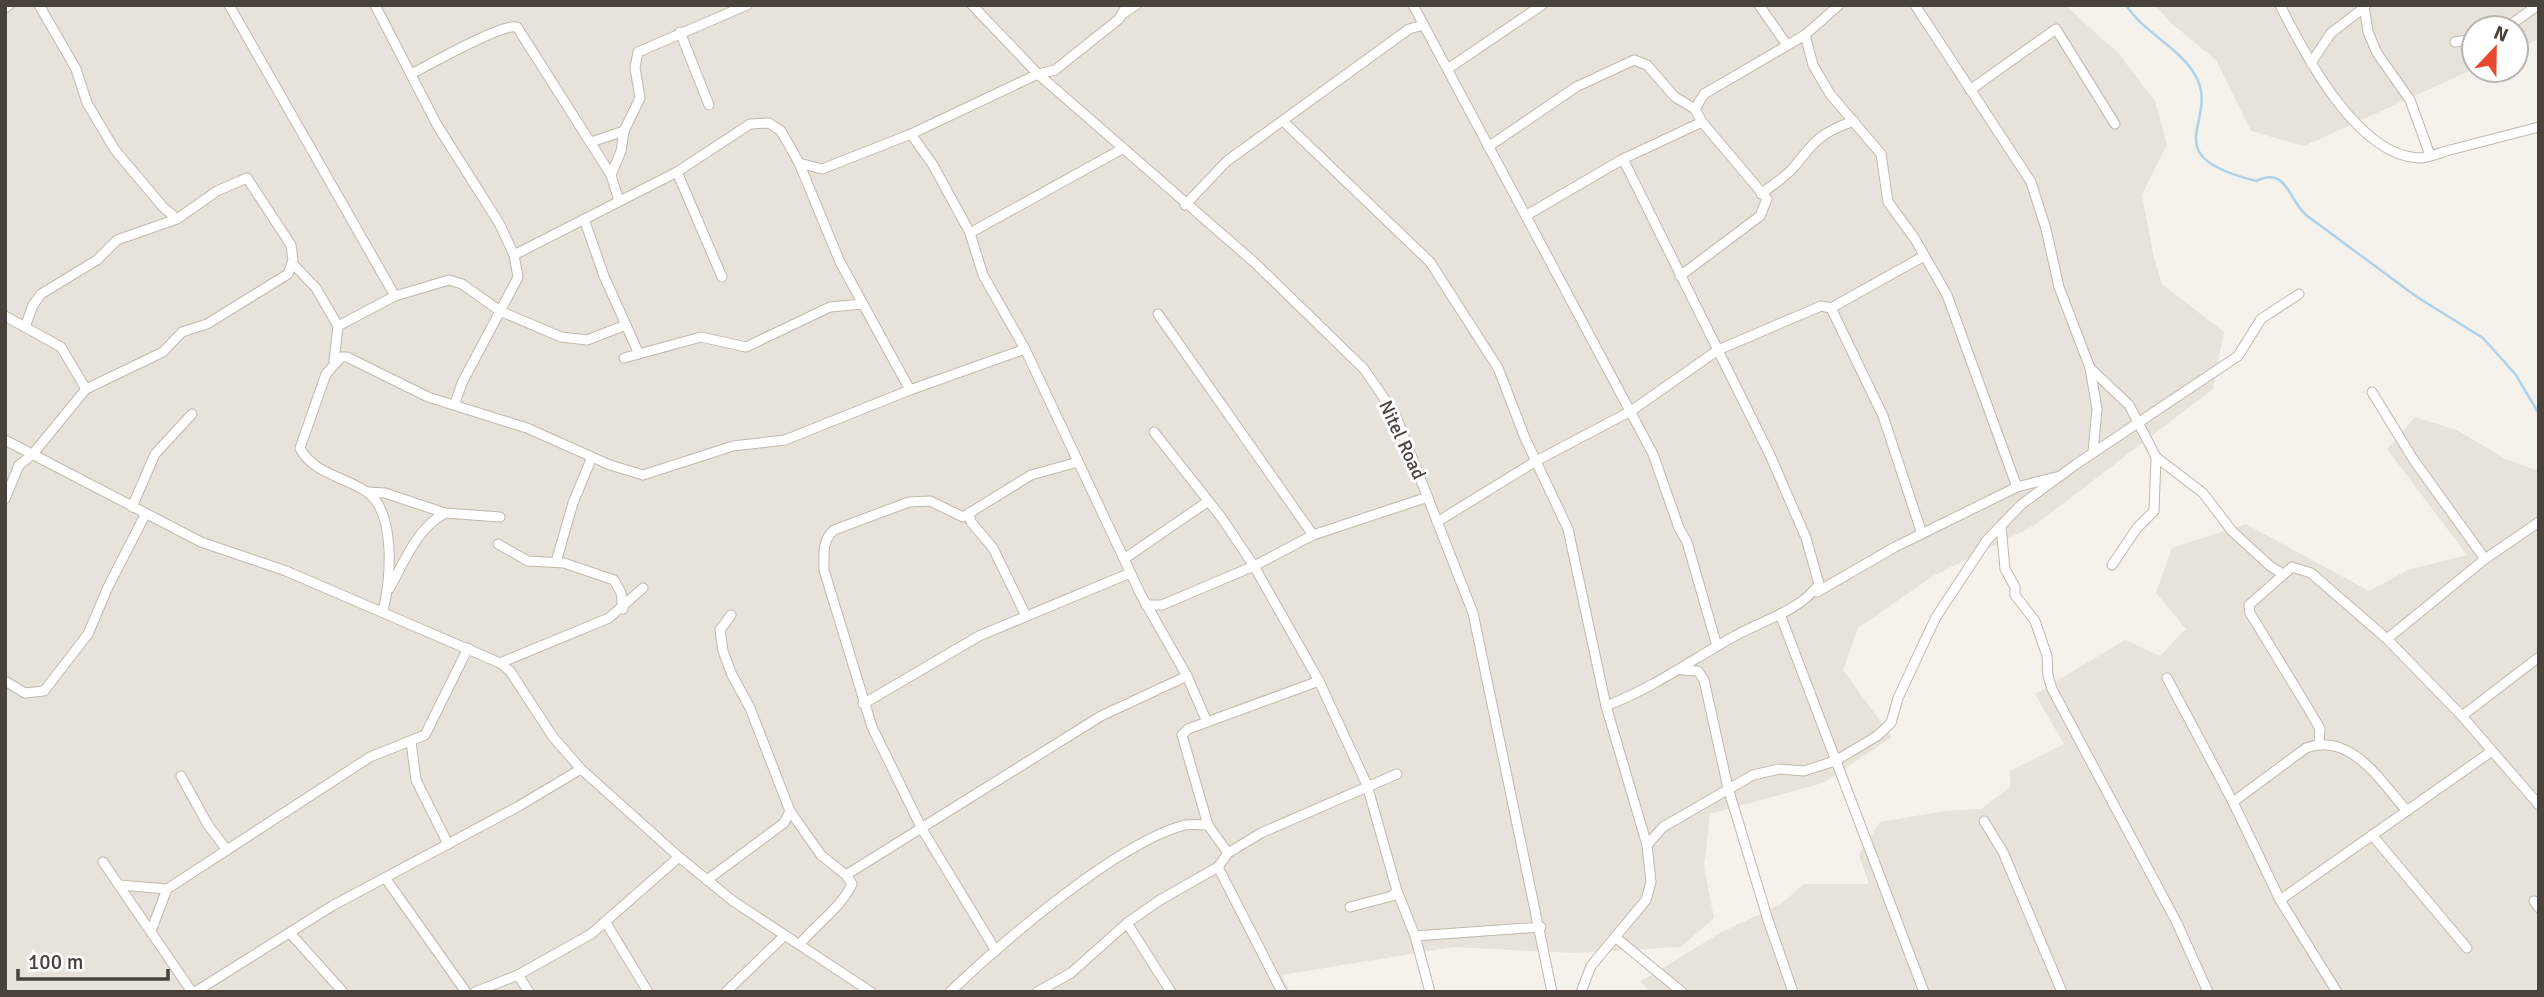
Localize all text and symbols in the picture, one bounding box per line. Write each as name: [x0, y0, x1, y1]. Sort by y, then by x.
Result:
north arrow: [2460, 14, 2530, 84]
text: N: [2490, 21, 2512, 48]
street label: Nitel Road: [1373, 397, 1431, 483]
scale bar: [18, 937, 168, 981]
text: 100 m: [28, 949, 83, 975]

